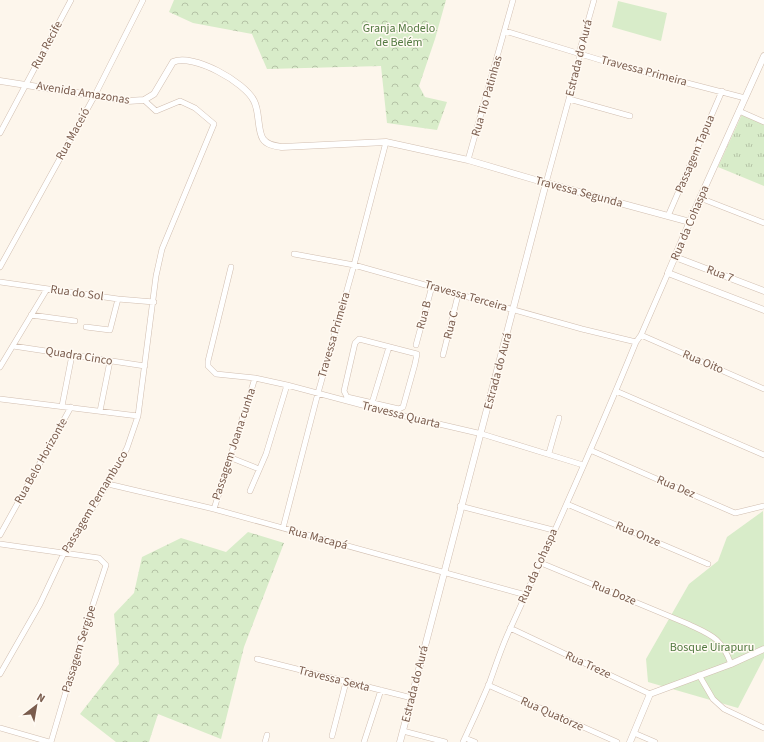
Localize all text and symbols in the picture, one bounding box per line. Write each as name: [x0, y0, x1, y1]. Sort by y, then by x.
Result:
street label: Rua Recife: [27, 18, 67, 72]
street label: Estrada do Aurá: [561, 18, 597, 98]
park label: Granja Modelo de Belém: [363, 20, 435, 51]
street label: Travessa Primeira: [599, 51, 689, 91]
street label: Rua Tio Patinhas: [467, 54, 507, 138]
street label: Avenida Amazonas: [35, 77, 131, 109]
street label: Rua Maceió: [52, 105, 94, 163]
street label: Passagem Tapua: [671, 112, 719, 196]
street label: Travessa Segunda: [533, 172, 625, 212]
street label: Rua da Cohaspa: [666, 183, 714, 263]
street label: Rua 7: [704, 261, 736, 287]
street label: Travessa Terceira: [423, 276, 509, 316]
street label: Rua do Sol: [49, 281, 105, 305]
street label: Travessa Primeira: [314, 290, 354, 380]
street label: Rua B: [412, 299, 436, 331]
street label: Rua C: [439, 309, 463, 341]
street label: Estrada do Aurá: [480, 331, 516, 411]
street label: Quadra Cinco: [44, 342, 114, 370]
street label: Rua Oito: [680, 346, 726, 378]
street label: Passagem Joana cunha: [208, 386, 260, 502]
street label: Travessa Quarta: [360, 397, 442, 433]
street label: Rua Belo Horizonte: [10, 415, 72, 507]
street label: Passagem Pernambuco: [58, 448, 132, 556]
street label: Rua Dez: [654, 471, 698, 503]
street label: Rua Onze: [613, 517, 663, 551]
street label: Rua Macapá: [287, 522, 349, 554]
street label: Rua da Cohaspa: [514, 526, 562, 606]
street label: Rua Doze: [589, 576, 639, 610]
street label: Passagem Sergipe: [58, 603, 100, 695]
park label: Bosque Uirapuru: [670, 639, 754, 656]
street label: Estrada do Aurá: [397, 644, 433, 724]
street label: Rua Treze: [562, 647, 614, 683]
street label: Travessa Sexta: [297, 662, 371, 696]
north arrow: [16, 686, 56, 726]
text: N: [34, 690, 48, 706]
street label: Rua Quatorze: [518, 692, 586, 736]

